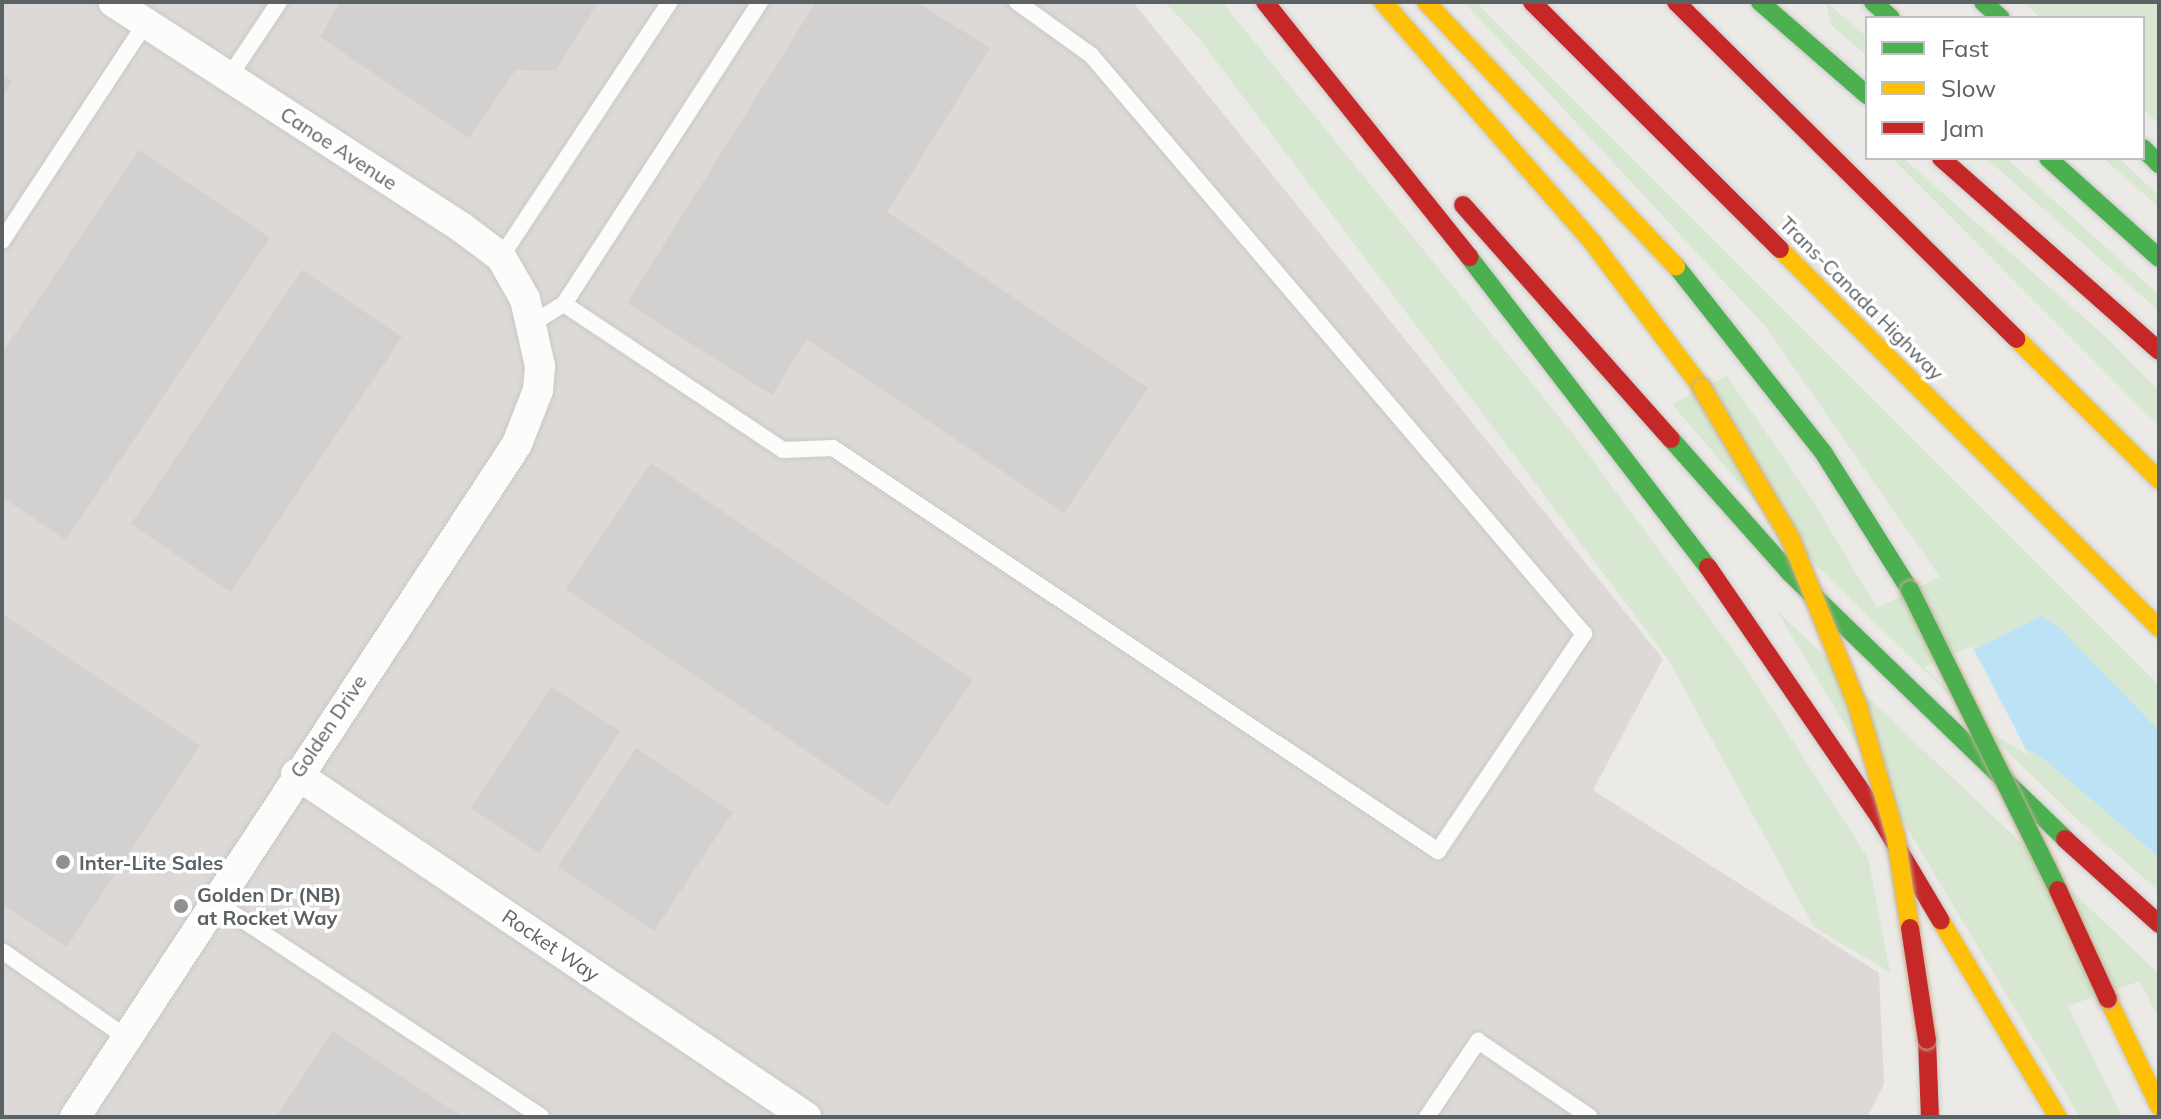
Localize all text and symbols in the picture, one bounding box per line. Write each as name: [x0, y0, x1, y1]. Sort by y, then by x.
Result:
legend: [1865, 16, 2145, 160]
text: Fast: [1941, 33, 1989, 63]
text: Slow: [1941, 73, 1996, 103]
street label: Canoe Avenue: [276, 101, 402, 195]
text: Jam: [1941, 113, 1984, 143]
street label: Trans-Canada Highway: [1775, 211, 1949, 385]
street label: Golden Drive: [285, 670, 371, 782]
place label: Inter-Lite Sales: [79, 850, 223, 874]
marker: Inter-Lite Sales: [54, 853, 72, 871]
place label: Golden Dr (NB) at Rocket Way: [197, 882, 341, 929]
marker: Golden Dr (NB) at Rocket Way: [172, 897, 190, 915]
street label: Rocket Way: [498, 904, 604, 986]

